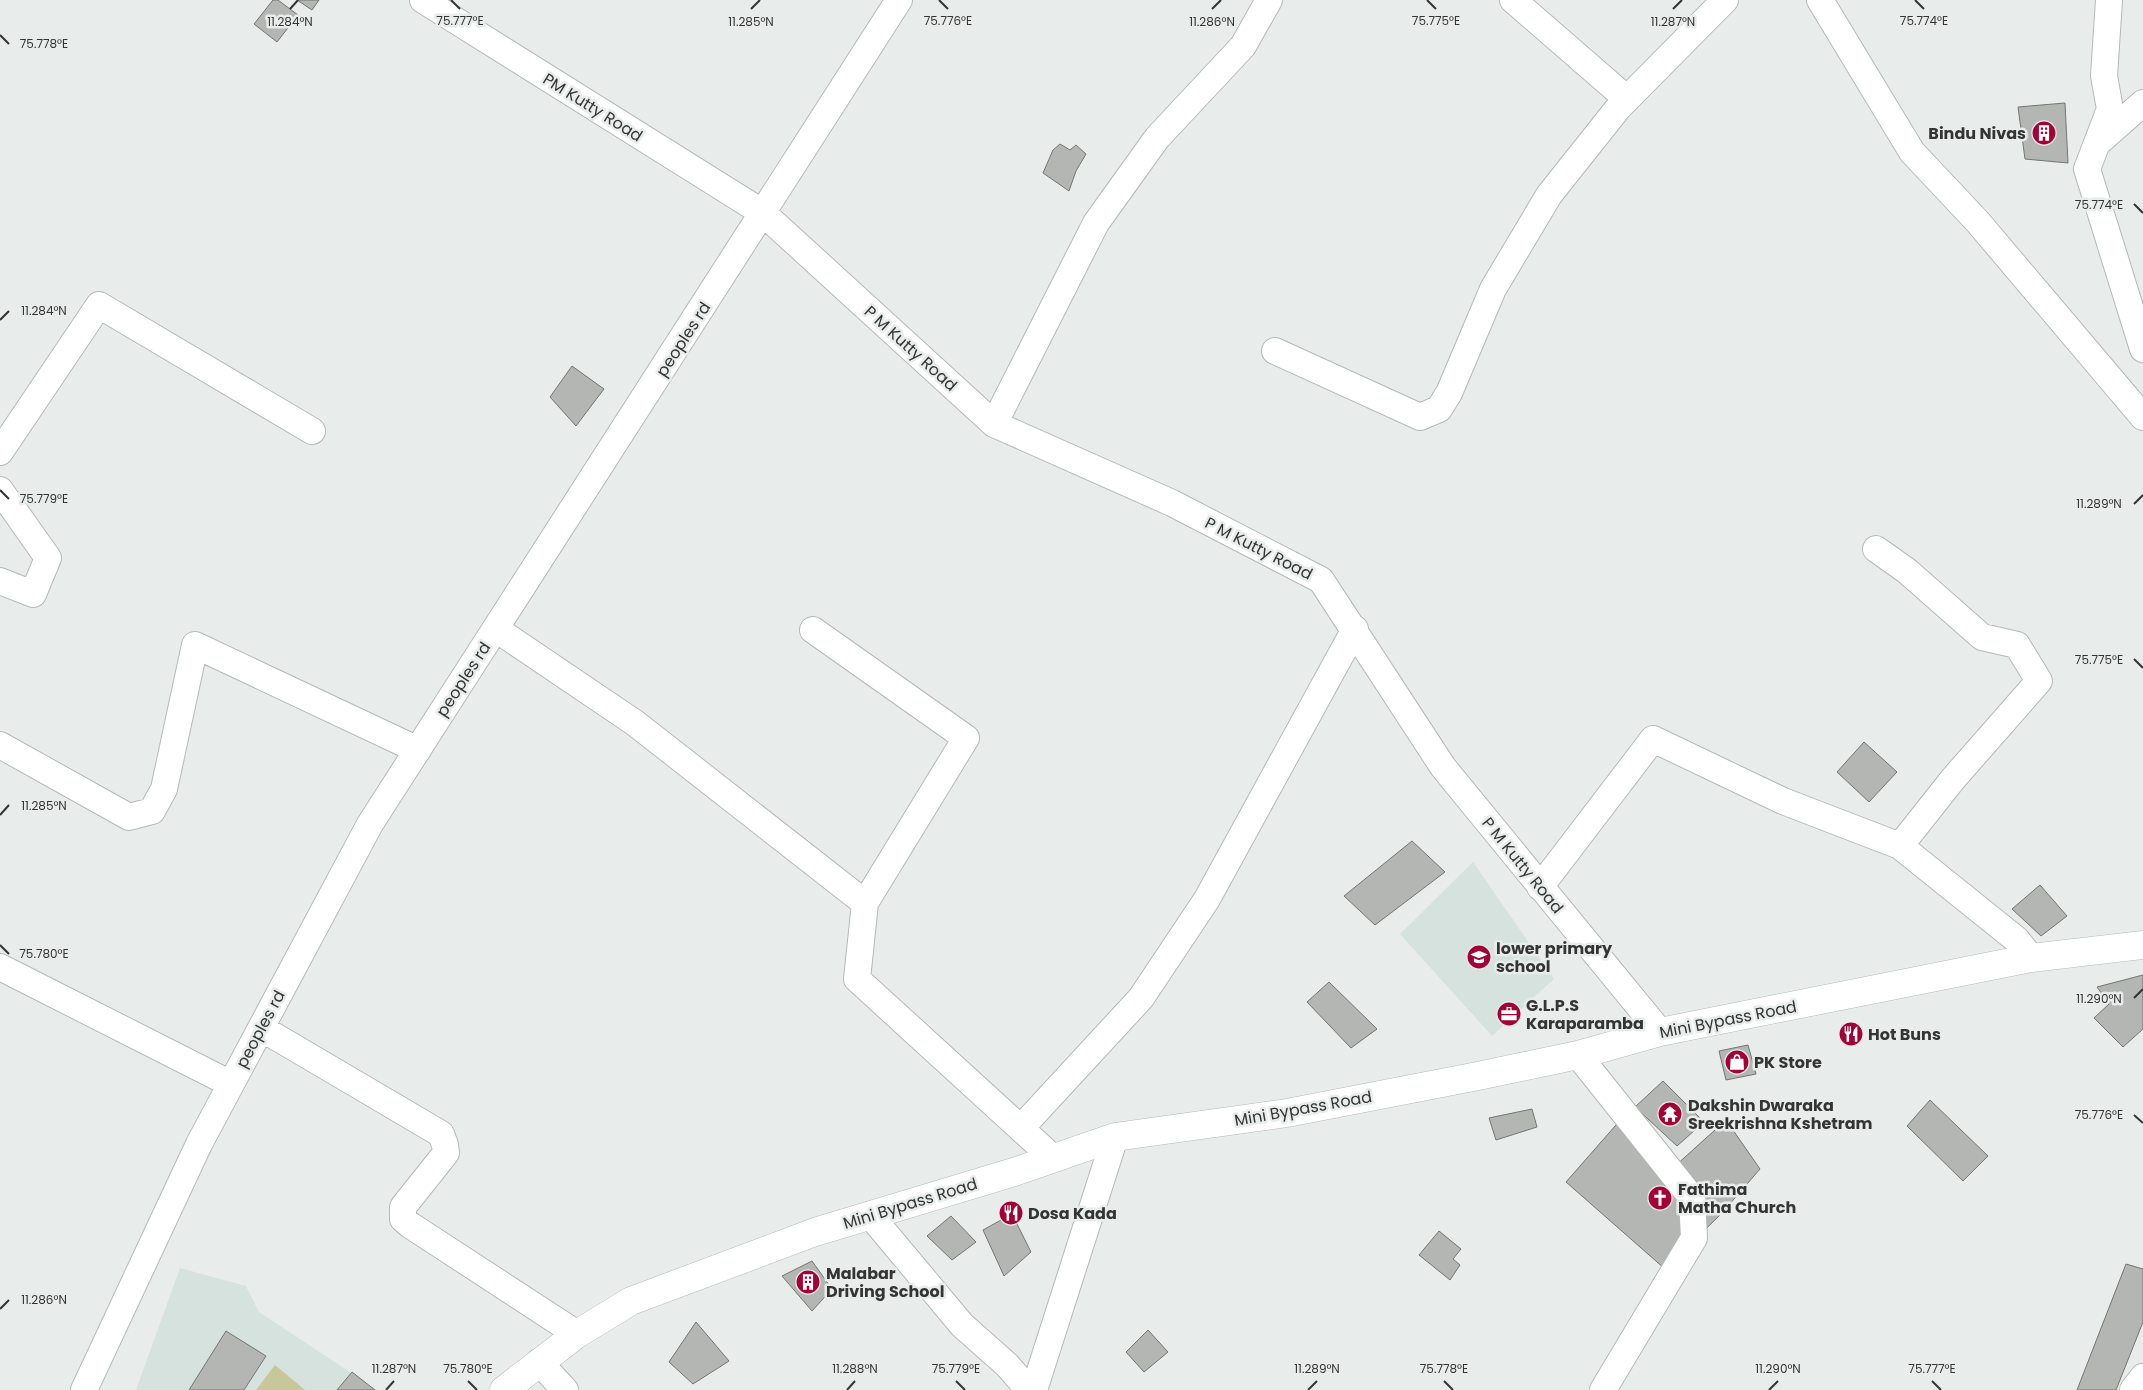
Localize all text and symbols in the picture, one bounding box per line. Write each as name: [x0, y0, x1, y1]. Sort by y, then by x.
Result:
text: 75.777°E: [436, 12, 484, 29]
text: 75.776°E: [924, 12, 972, 29]
text: 75.775°E: [1412, 12, 1460, 29]
text: 75.774°E: [1900, 12, 1948, 29]
text: 11.284°N: [267, 13, 313, 30]
text: 11.285°N: [728, 13, 774, 30]
text: 11.286°N: [1189, 13, 1235, 30]
text: 11.287°N: [1651, 13, 1695, 30]
text: 75.778°E: [20, 35, 68, 52]
street label: PM Kutty Road: [538, 68, 647, 147]
building icon: Bindu Nivas: [2031, 120, 2057, 146]
place label: Bindu Nivas: [1928, 122, 2026, 145]
text: 75.774°E: [2075, 196, 2123, 213]
street label: peoples rd: [651, 297, 716, 381]
street label: P M Kutty Road: [859, 300, 962, 396]
text: 11.284°N: [21, 302, 67, 319]
text: 75.779°E: [20, 490, 68, 507]
text: 11.289°N: [2076, 495, 2122, 512]
street label: P M Kutty Road: [1201, 511, 1317, 585]
street label: peoples rd: [431, 637, 496, 721]
text: 75.775°E: [2075, 651, 2123, 668]
text: 11.285°N: [21, 797, 67, 814]
street label: P M Kutty Road: [1477, 812, 1569, 918]
place label: lower primary school: [1496, 937, 1613, 978]
school or university icon: lower primary school: [1466, 944, 1492, 970]
text: 75.780°E: [19, 945, 69, 962]
street label: peoples rd: [230, 986, 291, 1072]
text: 11.290°N: [2076, 990, 2122, 1007]
place label: G.L.P.S Karaparamba: [1526, 994, 1644, 1035]
street label: Mini Bypass Road: [1658, 995, 1799, 1044]
office icon: G.L.P.S Karaparamba: [1496, 1001, 1522, 1027]
restaurant icon: Hot Buns: [1838, 1021, 1864, 1047]
place label: Hot Buns: [1868, 1023, 1941, 1046]
shop icon: PK Store: [1724, 1049, 1750, 1075]
place label: PK Store: [1754, 1051, 1822, 1074]
street label: Mini Bypass Road: [1233, 1085, 1374, 1132]
place label: Dakshin Dwaraka Sreekrishna Kshetram: [1688, 1094, 1873, 1135]
temple icon: Dakshin Dwaraka Sreekrishna Kshetram: [1657, 1101, 1683, 1127]
text: 75.776°E: [2075, 1106, 2123, 1123]
street label: Mini Bypass Road: [840, 1172, 980, 1235]
place label: Fathima Matha Church: [1678, 1178, 1796, 1219]
church icon: Fathima Matha Church: [1647, 1185, 1673, 1211]
restaurant icon: Dosa Kada: [998, 1200, 1024, 1226]
place label: Dosa Kada: [1028, 1202, 1117, 1225]
place label: Malabar Driving School: [826, 1262, 944, 1303]
building icon: Malabar Driving School: [795, 1269, 821, 1295]
text: 11.286°N: [21, 1291, 67, 1308]
text: 11.287°N: [372, 1360, 416, 1377]
text: 75.780°E: [443, 1360, 493, 1377]
text: 11.288°N: [832, 1360, 878, 1377]
text: 75.779°E: [932, 1360, 980, 1377]
text: 11.289°N: [1294, 1360, 1340, 1377]
text: 75.778°E: [1420, 1360, 1468, 1377]
text: 11.290°N: [1755, 1360, 1801, 1377]
text: 75.777°E: [1908, 1360, 1956, 1377]

